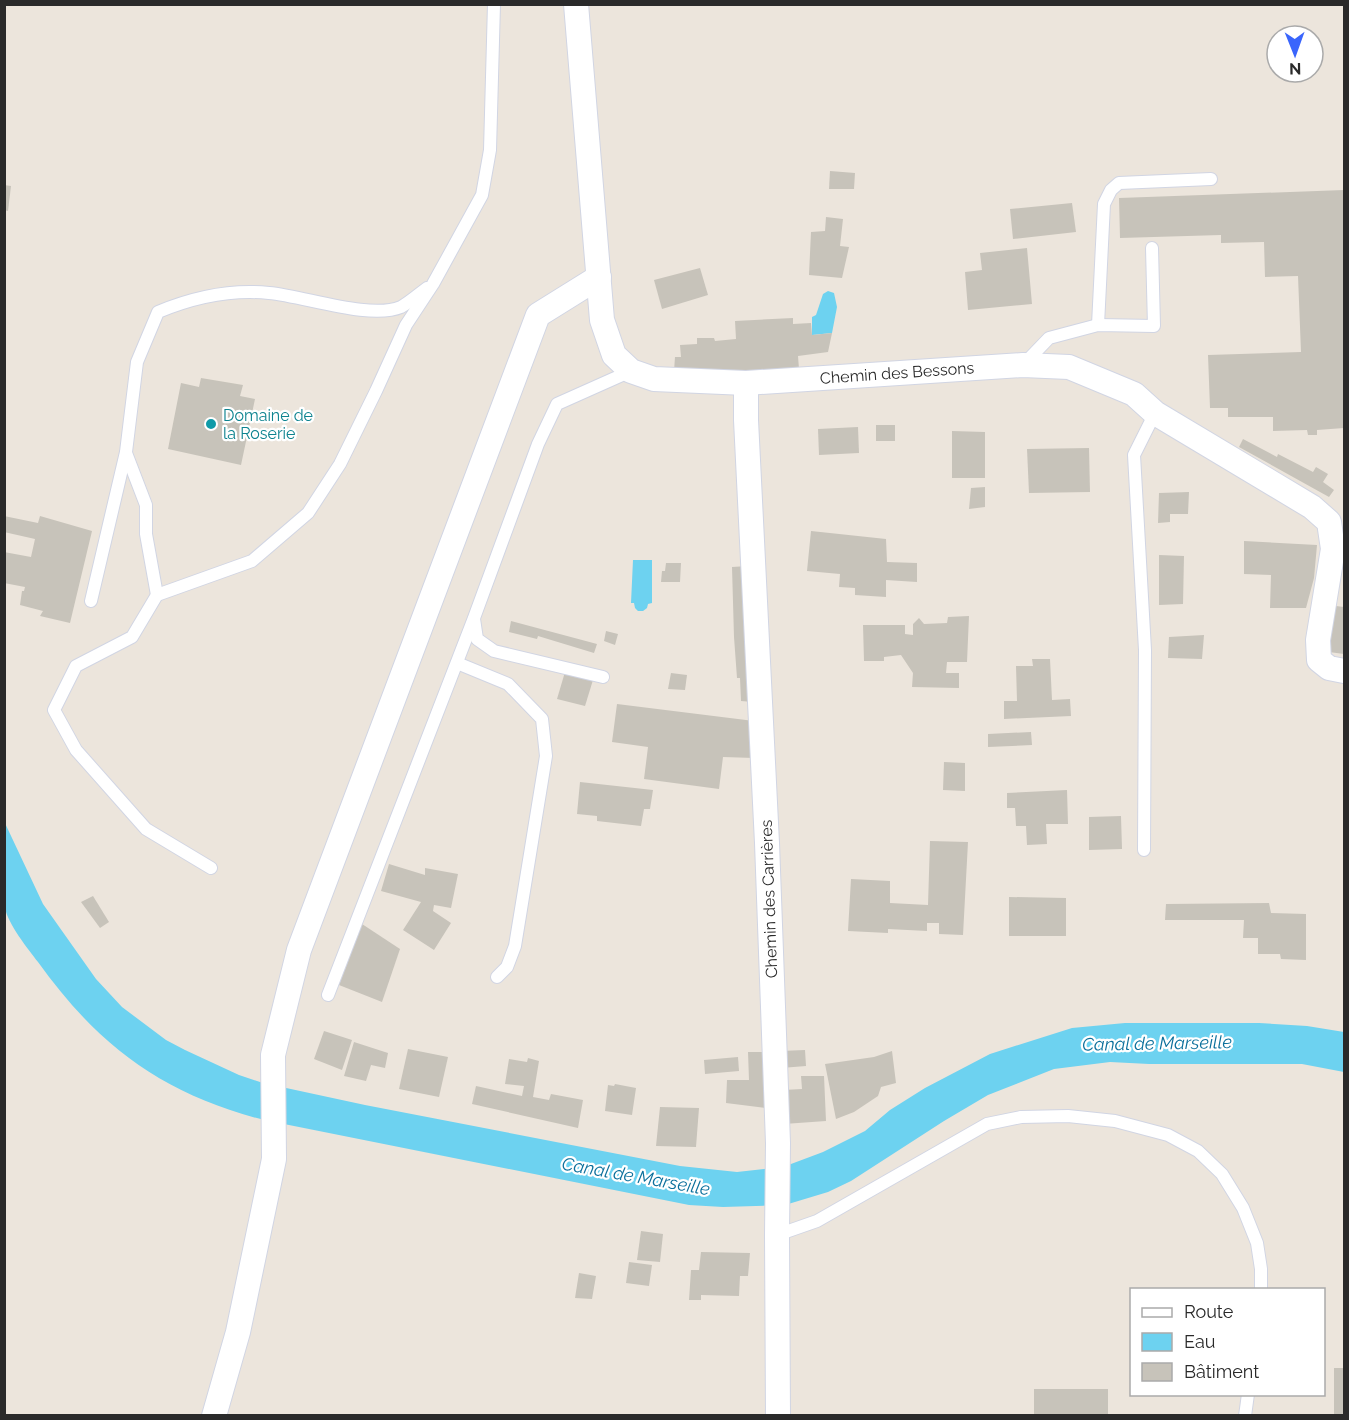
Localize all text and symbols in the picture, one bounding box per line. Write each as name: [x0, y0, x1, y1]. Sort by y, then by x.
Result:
north arrow: [1265, 24, 1325, 84]
text: N: [1289, 59, 1302, 78]
street label: Chemin des Bessons: [819, 358, 975, 388]
place label: Domaine de la Roserie: [223, 406, 313, 443]
marker: Domaine de la Roserie: [204, 417, 218, 431]
street label: Chemin des Carrières: [757, 819, 781, 979]
water label: Canal de Marseille: [1082, 1031, 1232, 1055]
water label: Canal de Marseille: [560, 1153, 712, 1199]
legend: [1130, 1288, 1325, 1396]
text: Route: [1184, 1301, 1234, 1322]
text: Eau: [1184, 1331, 1215, 1352]
text: Bâtiment: [1184, 1361, 1259, 1382]

